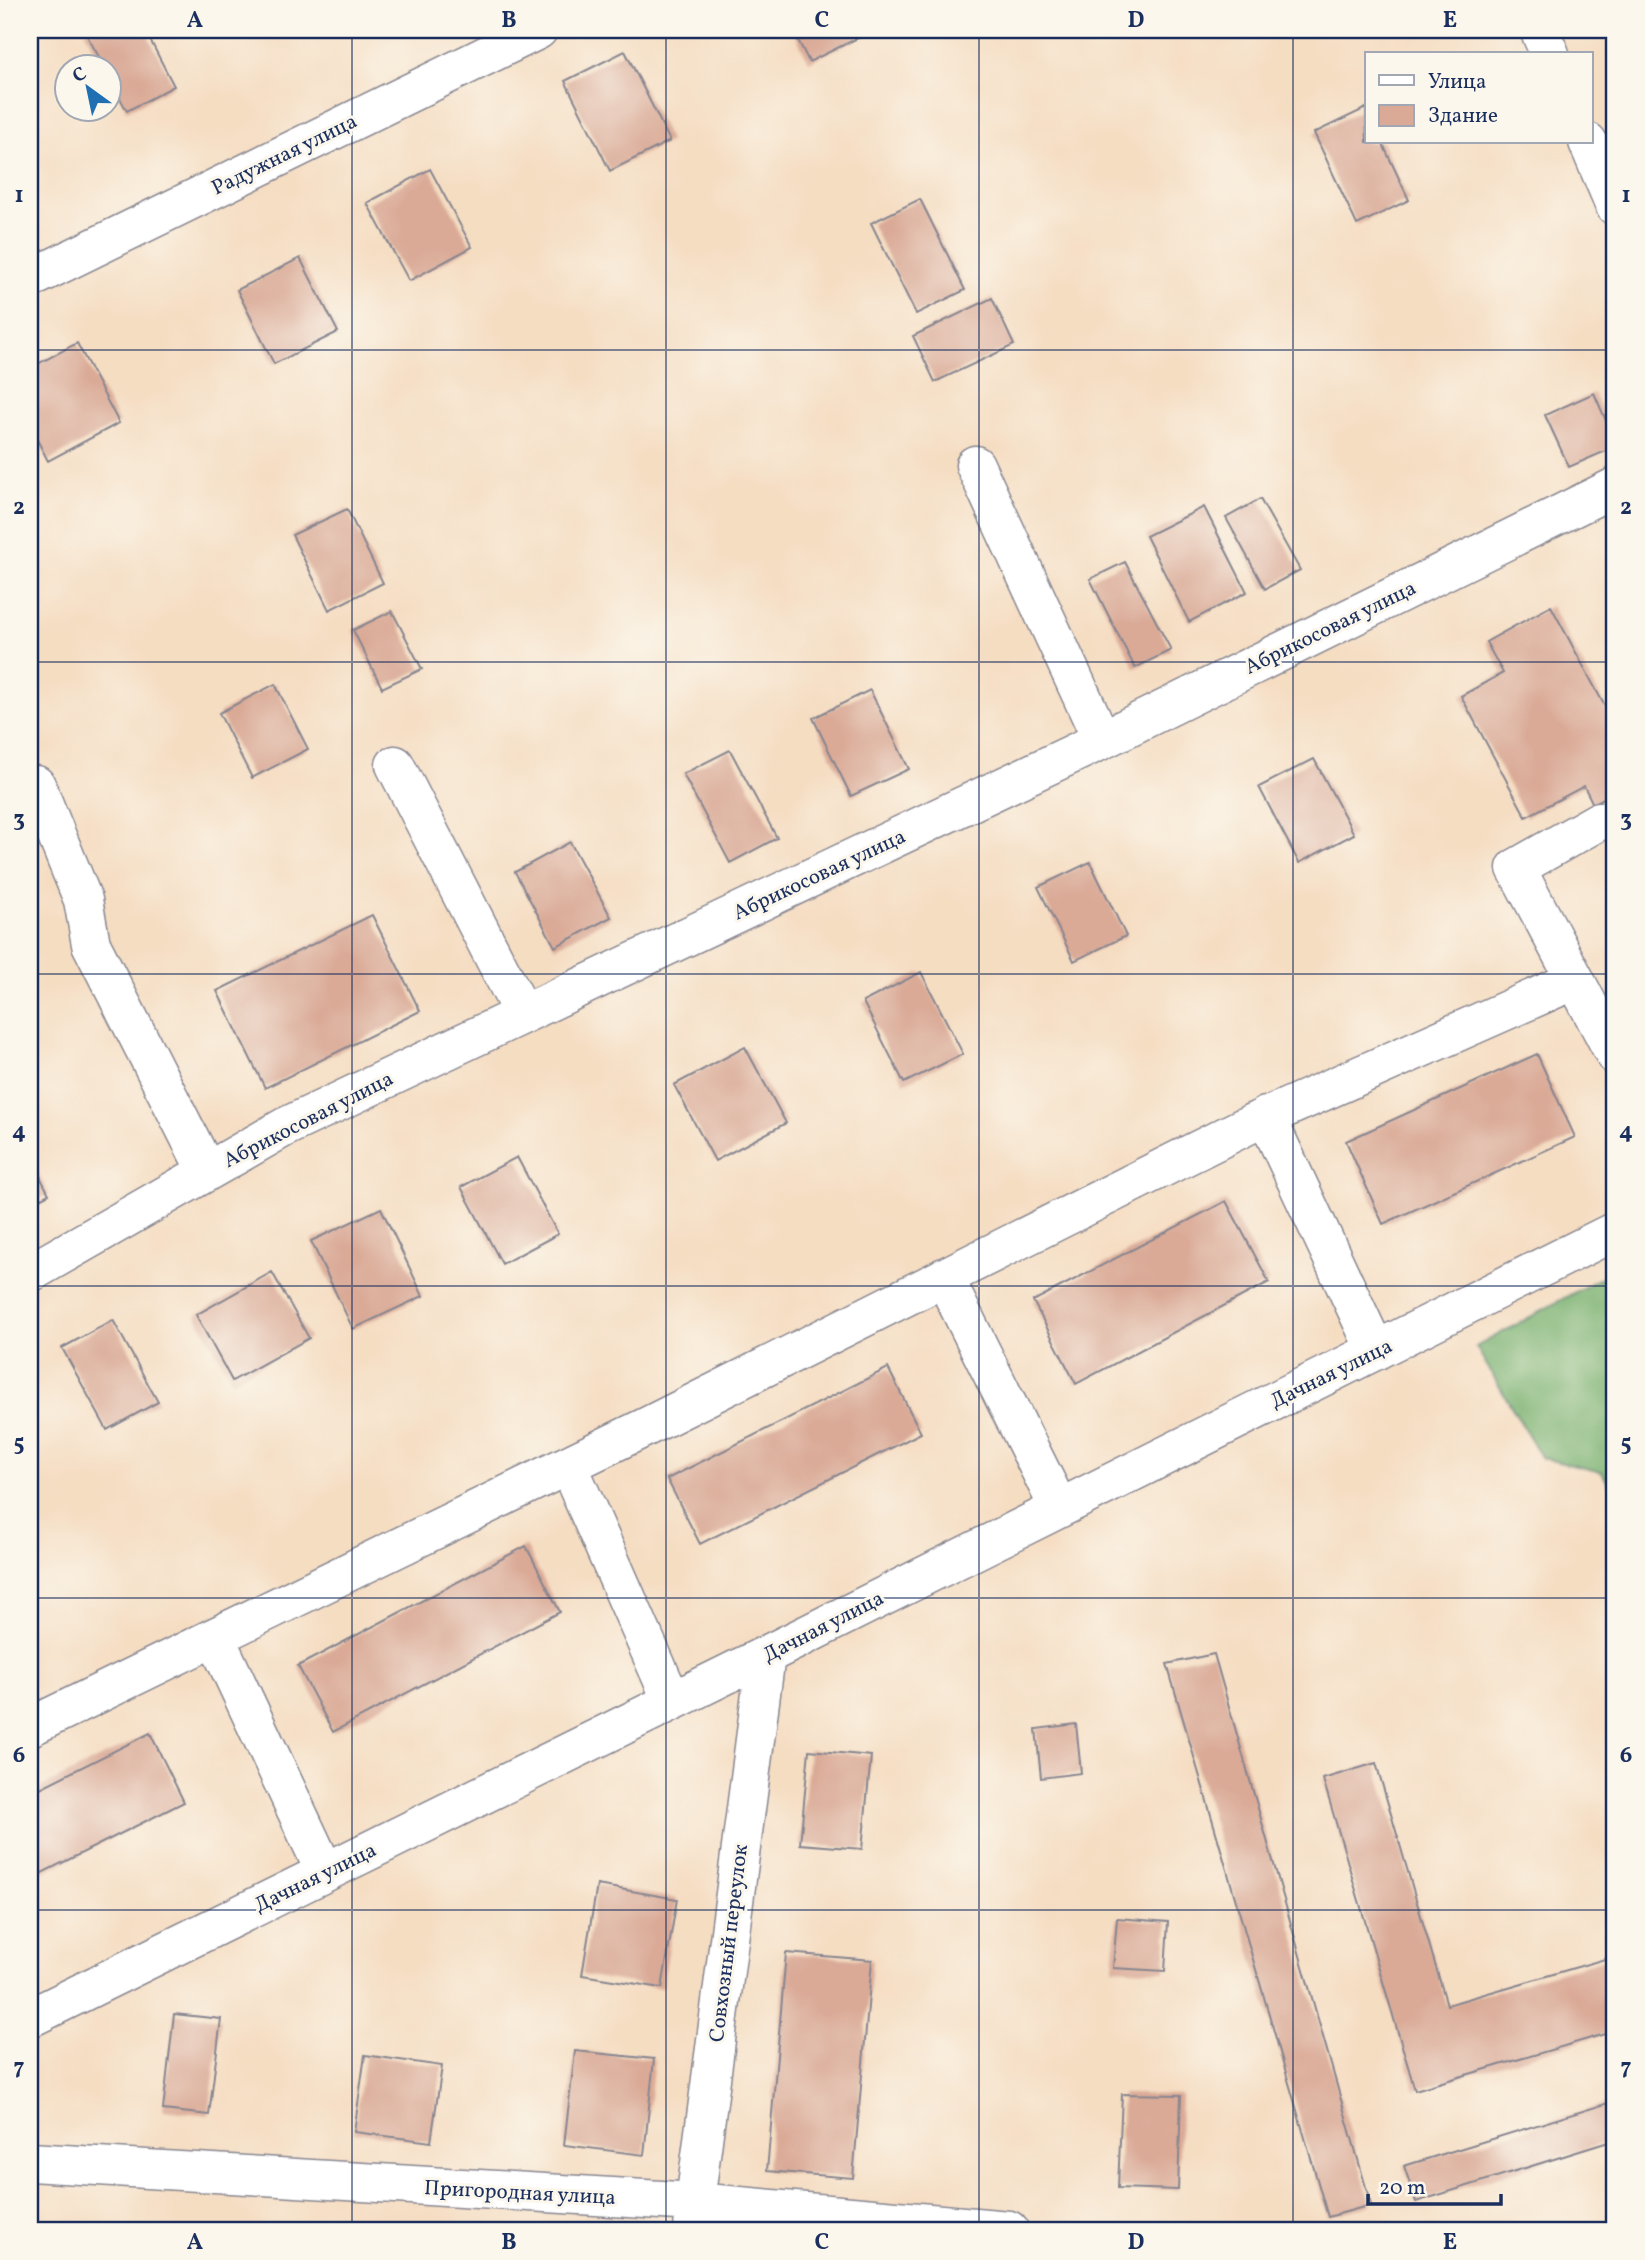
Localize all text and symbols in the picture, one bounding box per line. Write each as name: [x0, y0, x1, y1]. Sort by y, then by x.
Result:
text: A: [187, 5, 203, 37]
text: B: [501, 5, 517, 37]
text: C: [815, 5, 829, 37]
text: D: [1128, 5, 1145, 37]
text: E: [1443, 5, 1457, 37]
north arrow: [52, 52, 122, 122]
legend: [1365, 52, 1592, 144]
text: С: [68, 61, 92, 90]
text: Улица: [1428, 68, 1486, 97]
text: Здание: [1428, 102, 1498, 131]
street label: Радужная улица: [207, 108, 362, 203]
text: 1: [14, 180, 24, 212]
text: 1: [1621, 180, 1631, 212]
text: 2: [13, 492, 25, 524]
text: 2: [1620, 492, 1632, 524]
street label: Абрикосовая улица: [1240, 574, 1421, 682]
text: 3: [13, 804, 25, 836]
text: 3: [1620, 804, 1632, 836]
street label: Абрикосовая улица: [729, 823, 911, 928]
street label: Абрикосовая улица: [219, 1065, 399, 1176]
text: 4: [12, 1116, 26, 1148]
text: 4: [1619, 1116, 1633, 1148]
street label: Дачная улица: [1266, 1332, 1397, 1416]
text: 5: [13, 1428, 25, 1460]
text: 5: [1620, 1428, 1632, 1460]
street label: Дачная улица: [758, 1584, 889, 1670]
text: 6: [13, 1740, 25, 1772]
text: 6: [1620, 1740, 1632, 1772]
street label: Дачная улица: [250, 1836, 381, 1920]
street label: Совхозный переулок: [703, 1843, 756, 2044]
text: 7: [14, 2052, 25, 2084]
text: 7: [1621, 2052, 1632, 2084]
scale bar: [1368, 2162, 1502, 2206]
street label: Пригородная улица: [423, 2174, 616, 2213]
text: 20 m: [1379, 2174, 1425, 2203]
text: A: [187, 2227, 203, 2259]
text: B: [501, 2227, 517, 2259]
text: C: [815, 2227, 829, 2259]
text: D: [1128, 2227, 1145, 2259]
text: E: [1443, 2227, 1457, 2259]

